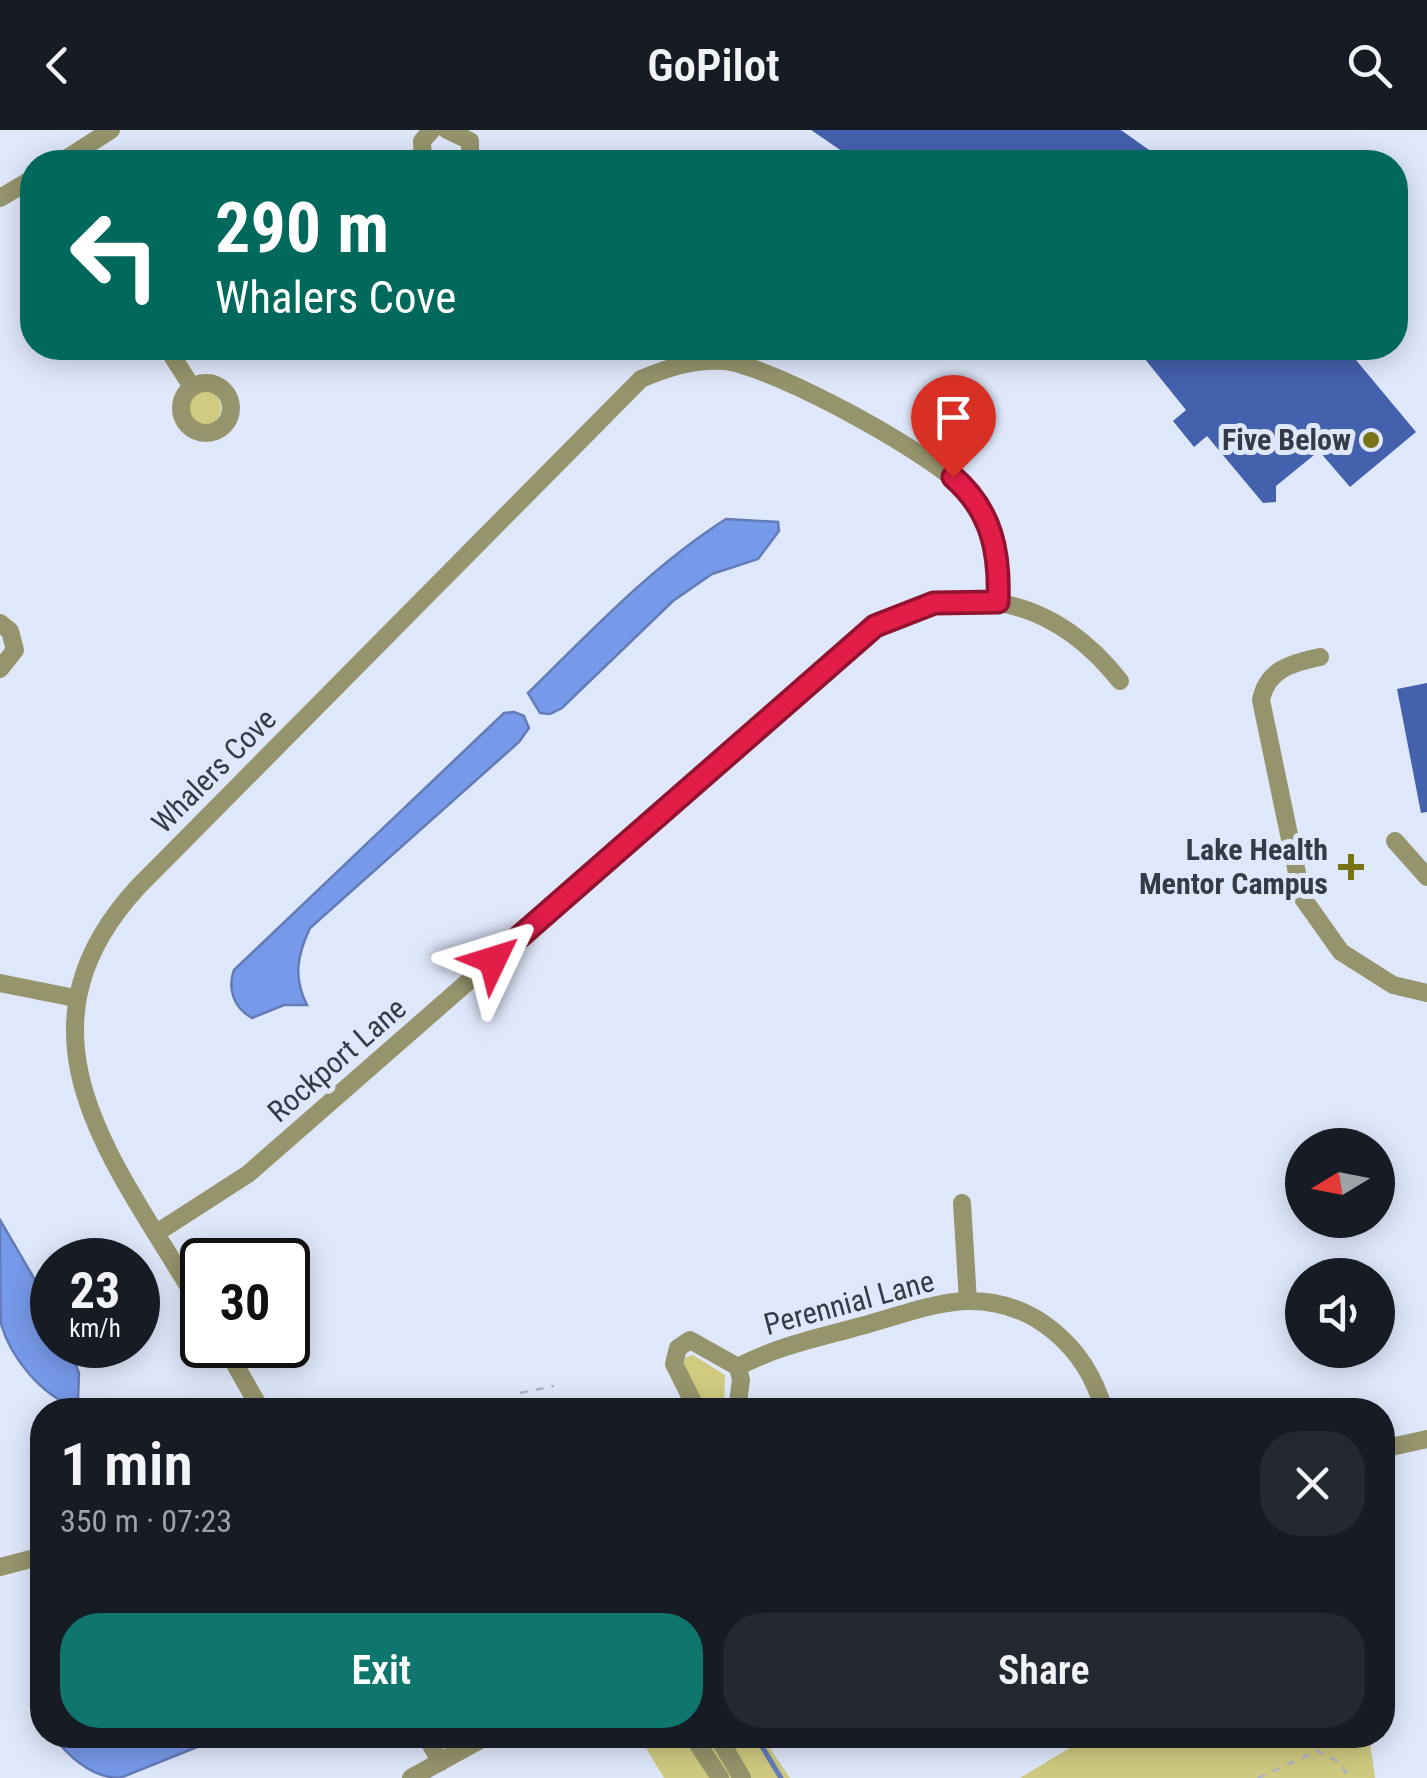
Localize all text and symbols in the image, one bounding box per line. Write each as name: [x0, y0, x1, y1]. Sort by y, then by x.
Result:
icon: back: [30, 38, 85, 93]
icon: search: [1342, 38, 1397, 93]
text: GoPilot: [647, 39, 780, 92]
text: 290 m: [215, 187, 389, 269]
icon: left: [50, 190, 180, 320]
text: Whalers Cove: [215, 271, 456, 324]
pin: [911, 375, 996, 478]
icon: arrive: [926, 390, 981, 445]
place label: Five Below: [1222, 422, 1351, 457]
marker: Five Below: [1360, 429, 1382, 451]
street label: Whalers Cove: [144, 701, 283, 840]
place label: Lake Health Mentor Campus: [1139, 832, 1328, 901]
marker: Lake Health Mentor Campus: [1338, 854, 1364, 880]
position arrow: [441, 908, 545, 1012]
street label: Rockport Lane: [261, 990, 413, 1129]
north arrow: [1285, 1128, 1395, 1238]
map controls: [1285, 1128, 1395, 1368]
speed limit sign: 30: [180, 1238, 310, 1368]
button: sound: [1285, 1258, 1395, 1368]
text: 23: [70, 1262, 120, 1320]
street label: Perennial Lane: [760, 1263, 938, 1342]
text: km/h: [69, 1314, 121, 1343]
text: 1 min: [60, 1429, 193, 1500]
button: close: [1260, 1431, 1365, 1536]
text: 350 m · 07:23: [60, 1502, 232, 1540]
button: Exit: [60, 1613, 703, 1728]
button: Share: [723, 1613, 1365, 1728]

